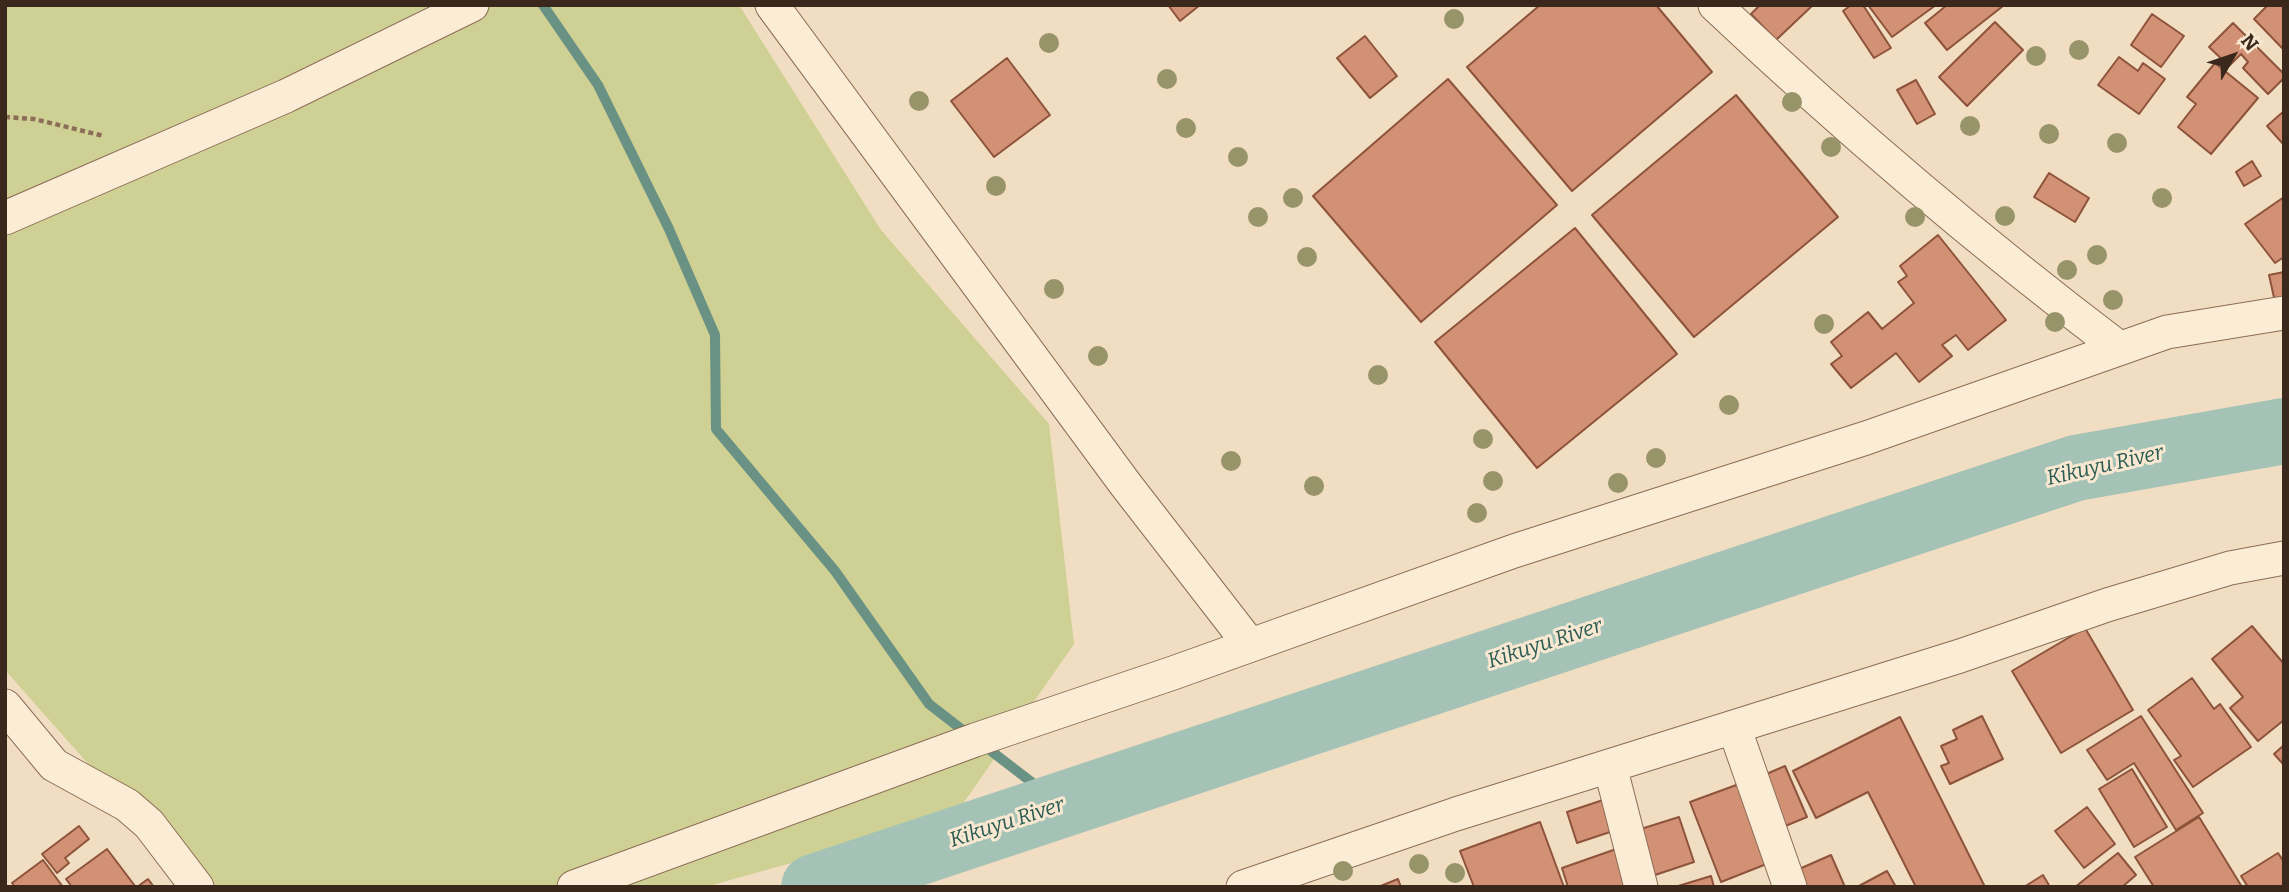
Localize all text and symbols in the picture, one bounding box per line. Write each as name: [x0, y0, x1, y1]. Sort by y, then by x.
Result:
north arrow: [2198, 21, 2268, 91]
text: N: [2236, 30, 2263, 55]
water label: Kikuyu River: [2044, 440, 2166, 492]
water label: Kikuyu River: [1485, 614, 1605, 674]
water label: Kikuyu River: [947, 793, 1067, 853]

